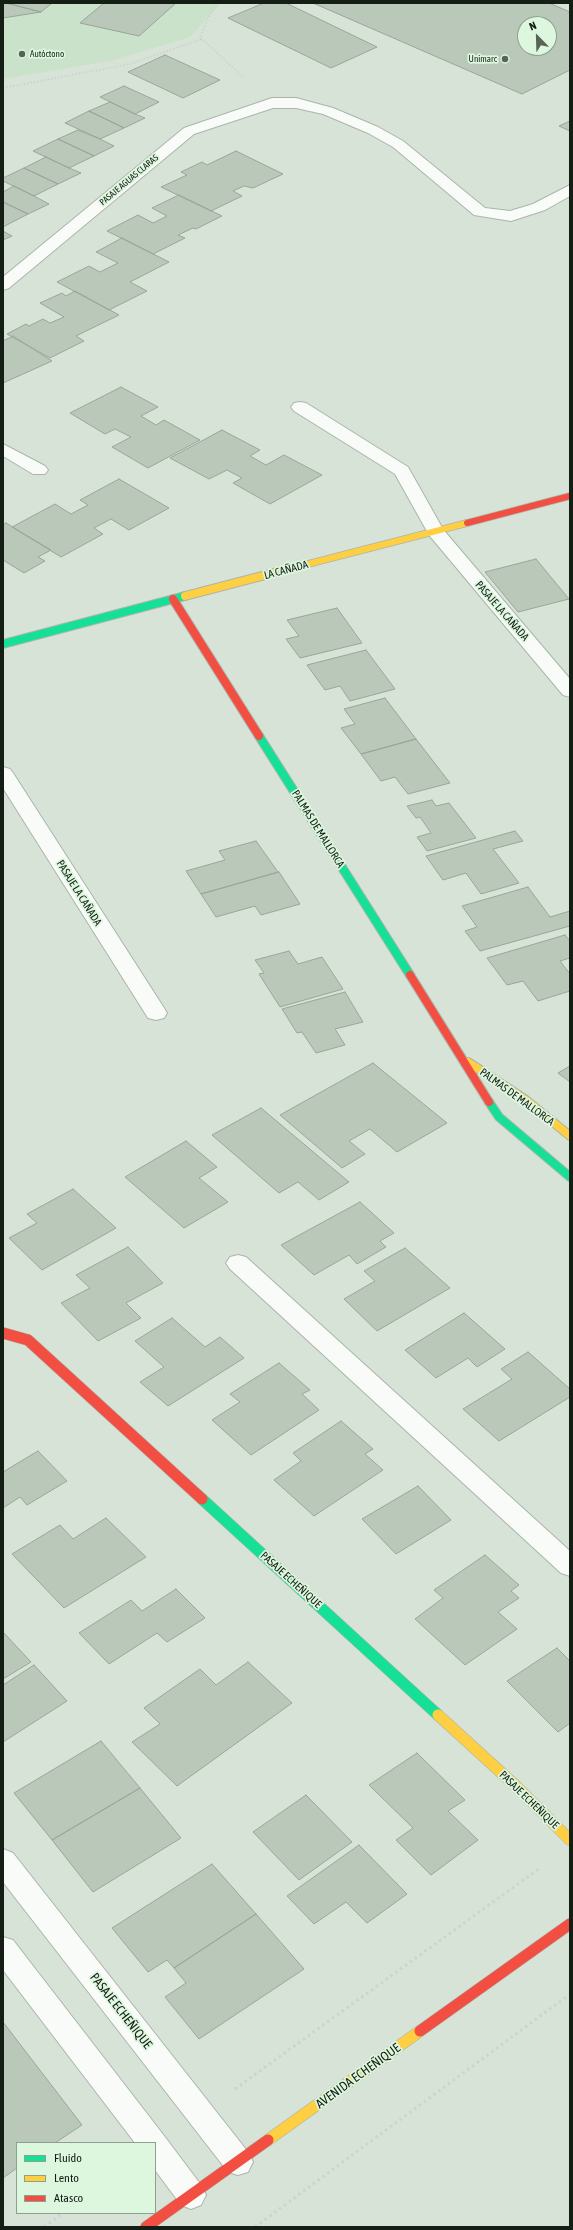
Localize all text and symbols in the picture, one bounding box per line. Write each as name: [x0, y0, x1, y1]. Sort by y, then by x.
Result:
north arrow: [517, 16, 557, 56]
text: N: [527, 19, 538, 33]
marker: Autóctono: [17, 49, 27, 59]
place label: Autóctono: [30, 49, 64, 59]
place label: Unimarc: [469, 54, 497, 64]
marker: Unimarc: [500, 54, 510, 64]
street label: PASAJE AGUAS CLARAS: [98, 152, 160, 208]
street label: LA CAÑADA: [263, 558, 309, 582]
street label: PASAJE LA CAÑADA: [472, 578, 532, 644]
street label: PALMAS DE MALLORCA: [289, 788, 347, 870]
street label: PASAJE LA CAÑADA: [54, 858, 104, 928]
street label: PALMAS DE MALLORCA: [477, 1065, 557, 1129]
street label: PASAJE ECHEÑIQUE: [258, 1549, 324, 1611]
street label: PASAJE ECHEÑIQUE: [496, 1768, 562, 1832]
street label: PASAJE ECHEÑIQUE: [87, 1970, 155, 2052]
street label: AVENIDA ECHEÑIQUE: [313, 2040, 403, 2112]
legend: [16, 2142, 156, 2214]
text: Fluido: [54, 2151, 82, 2165]
text: Lento: [54, 2171, 79, 2185]
text: Atasco: [54, 2191, 83, 2205]

